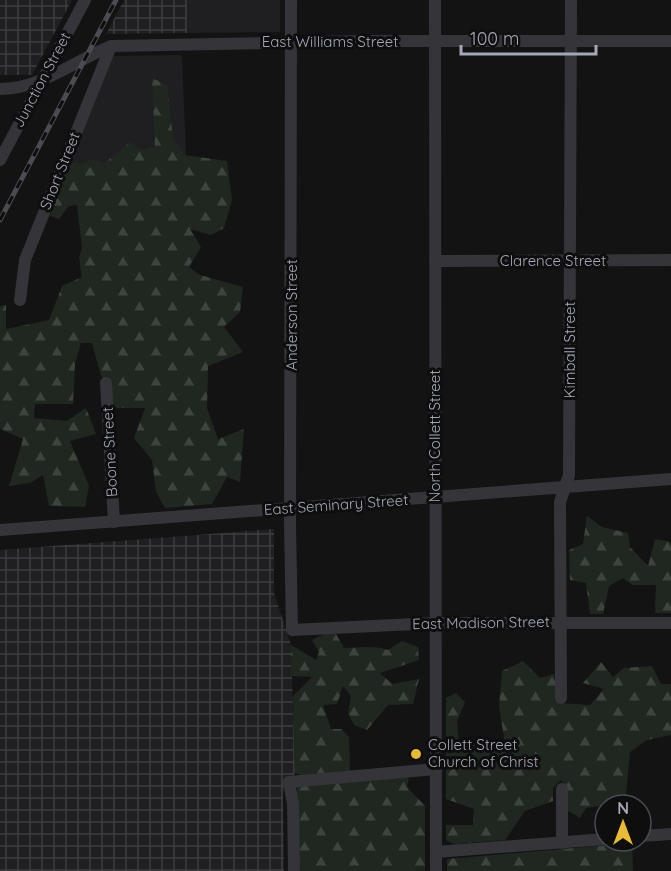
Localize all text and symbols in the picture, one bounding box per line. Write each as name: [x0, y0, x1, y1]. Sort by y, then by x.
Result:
scale bar: [461, 18, 596, 56]
text: 100 m: [470, 27, 519, 50]
street label: Junction Street: [9, 29, 75, 130]
street label: East Williams Street: [262, 32, 398, 51]
street label: Short Street: [35, 129, 84, 212]
street label: Clarence Street: [500, 251, 606, 270]
street label: Anderson Street: [282, 259, 301, 371]
street label: Kimball Street: [560, 301, 579, 399]
street label: North Collett Street: [425, 370, 444, 502]
street label: Boone Street: [98, 407, 121, 498]
street label: East Seminary Street: [263, 490, 409, 519]
street label: East Madison Street: [412, 612, 550, 633]
place label: Collett Street Church of Christ: [428, 735, 539, 771]
marker: Collett Street Church of Christ: [409, 747, 423, 761]
north arrow: [593, 793, 653, 853]
text: N: [617, 798, 629, 818]

